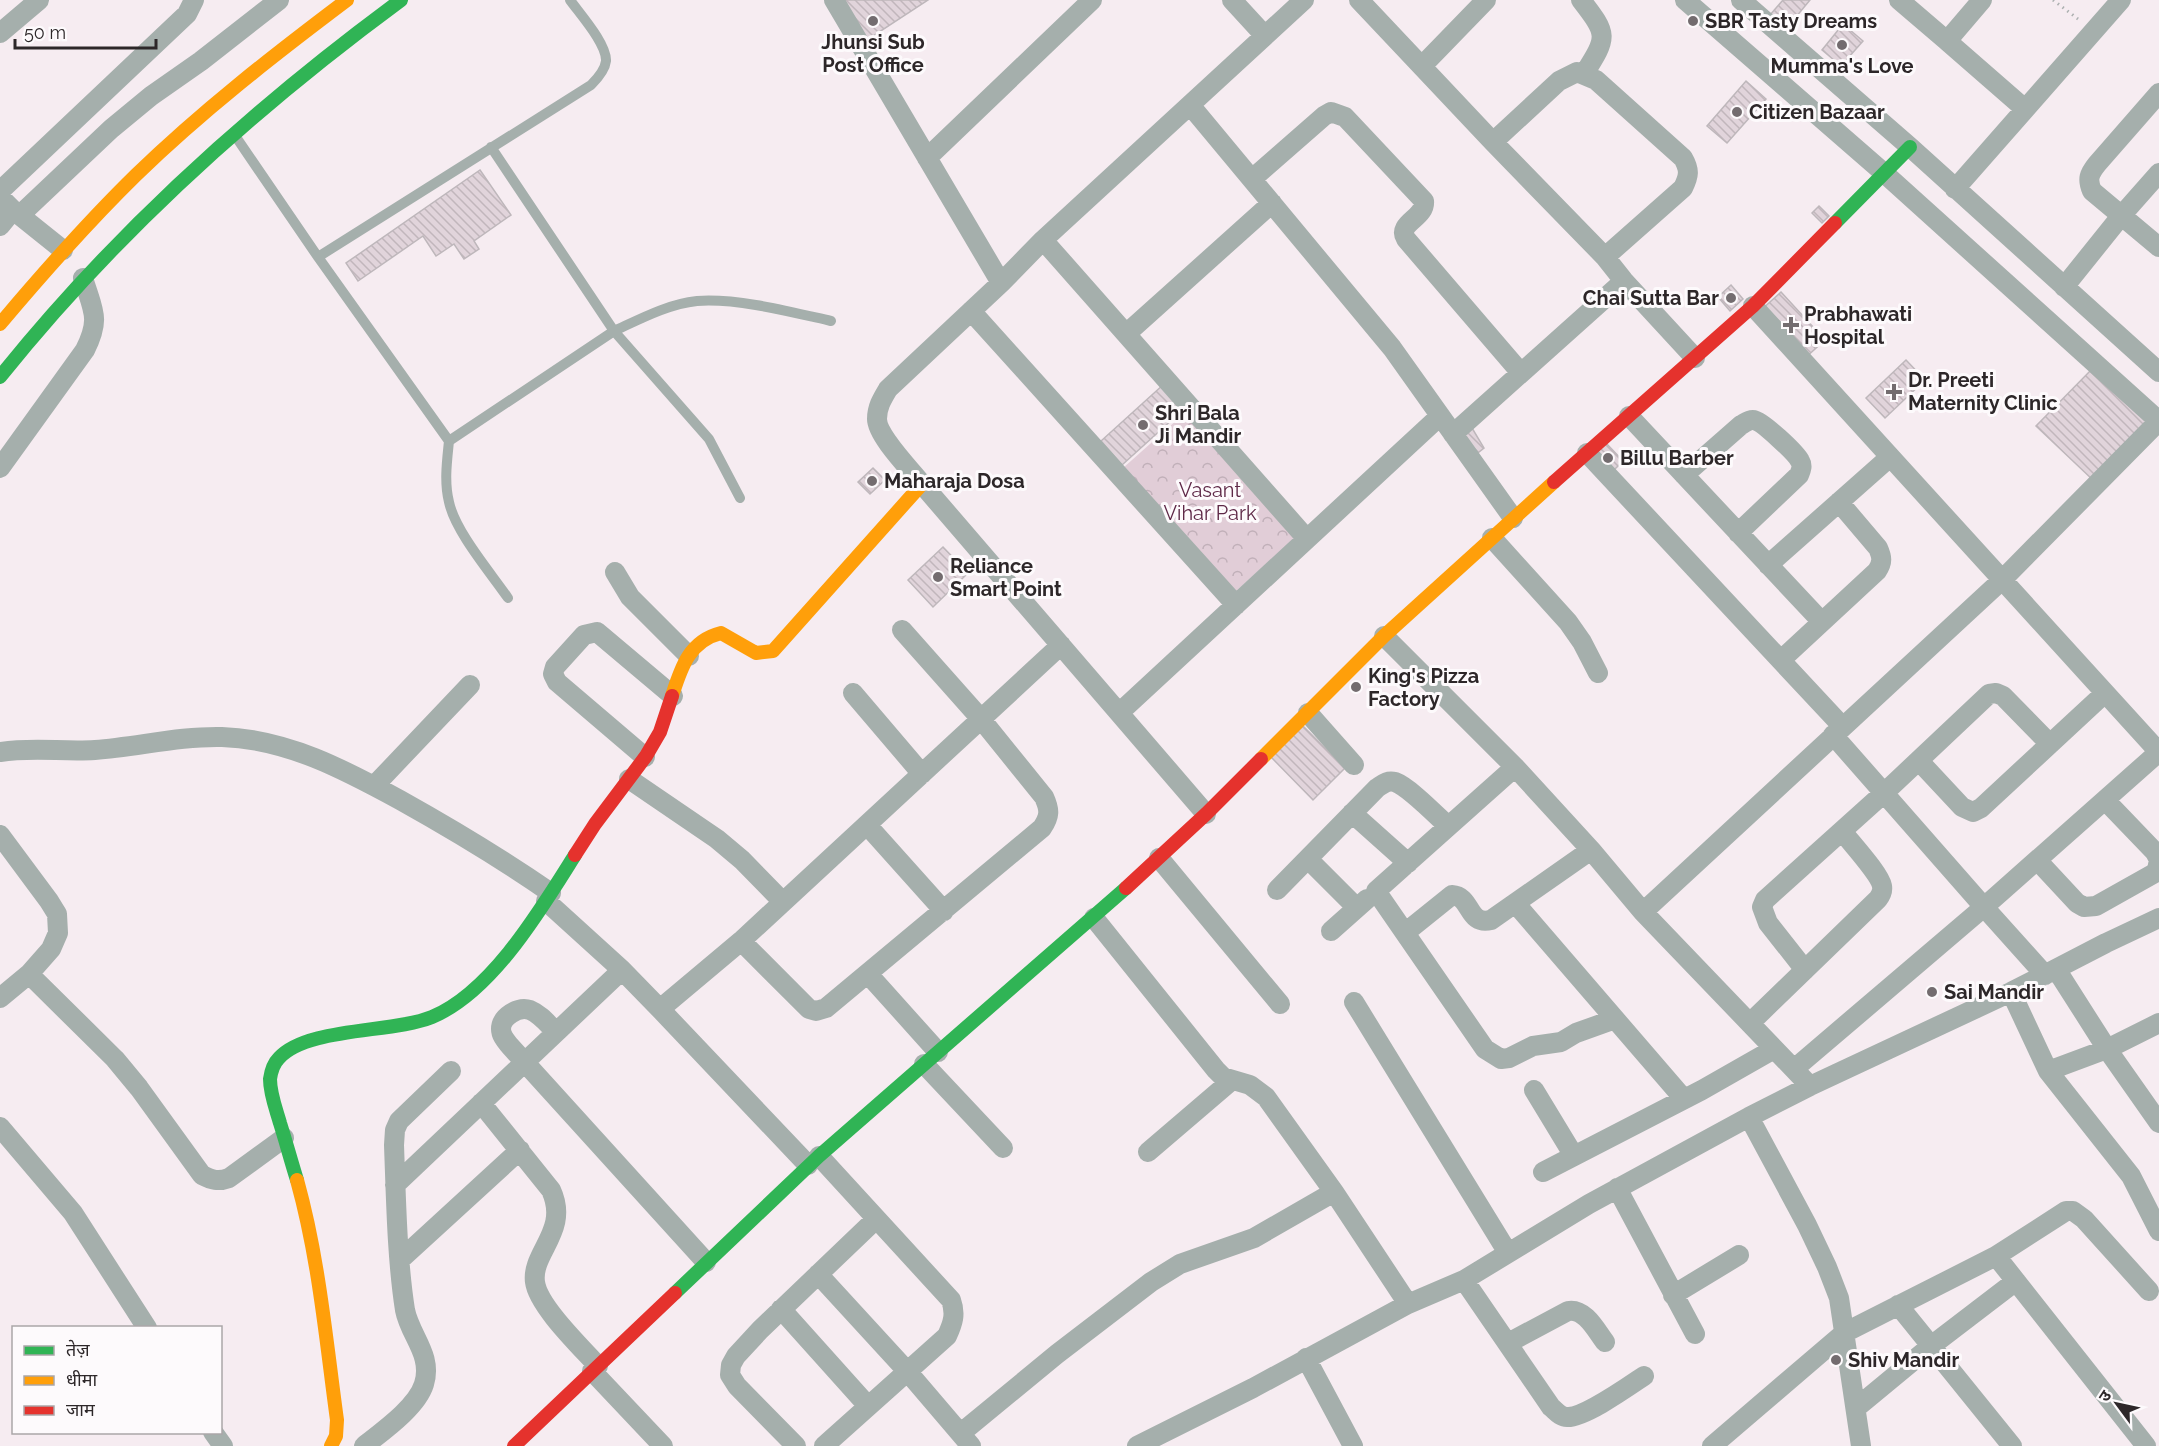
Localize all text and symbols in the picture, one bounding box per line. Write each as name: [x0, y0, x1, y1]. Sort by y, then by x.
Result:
place label: SBR Tasty Dreams: [1705, 9, 1877, 33]
scale bar: [15, 12, 156, 50]
marker: Jhunsi Sub Post Office: [866, 14, 880, 28]
marker: SBR Tasty Dreams: [1686, 14, 1700, 28]
text: 50 m: [24, 22, 66, 43]
place label: Jhunsi Sub Post Office: [821, 30, 925, 77]
marker: Mumma's Love: [1835, 38, 1849, 52]
place label: Mumma's Love: [1770, 54, 1914, 78]
place label: Citizen Bazaar: [1749, 100, 1885, 124]
marker: Citizen Bazaar: [1730, 105, 1744, 119]
place label: Chai Sutta Bar: [1583, 286, 1719, 310]
marker: Chai Sutta Bar: [1724, 291, 1738, 305]
place label: Prabhawati Hospital: [1804, 302, 1912, 349]
marker: Prabhawati Hospital: [1782, 316, 1800, 334]
place label: Dr. Preeti Maternity Clinic: [1908, 368, 2058, 415]
marker: Dr. Preeti Maternity Clinic: [1885, 383, 1903, 401]
place label: Shri Bala Ji Mandir: [1155, 401, 1241, 448]
marker: Shri Bala Ji Mandir: [1136, 418, 1150, 432]
place label: Billu Barber: [1620, 446, 1734, 470]
marker: Billu Barber: [1601, 451, 1615, 465]
place label: Maharaja Dosa: [884, 469, 1025, 493]
marker: Maharaja Dosa: [865, 474, 879, 488]
park label: Vasant Vihar Park: [1164, 478, 1257, 525]
place label: Reliance Smart Point: [950, 554, 1062, 601]
marker: Reliance Smart Point: [931, 570, 945, 584]
place label: King's Pizza Factory: [1368, 664, 1479, 711]
marker: King's Pizza Factory: [1349, 680, 1363, 694]
place label: Sai Mandir: [1944, 980, 2044, 1004]
marker: Sai Mandir: [1925, 985, 1939, 999]
legend: [12, 1326, 222, 1434]
text: तेज़: [66, 1339, 90, 1360]
place label: Shiv Mandir: [1848, 1348, 1959, 1372]
marker: Shiv Mandir: [1829, 1353, 1843, 1367]
text: धीमा: [66, 1369, 97, 1390]
north arrow: [2087, 1374, 2147, 1434]
text: उ: [2094, 1386, 2116, 1405]
text: जाम: [66, 1399, 96, 1420]

